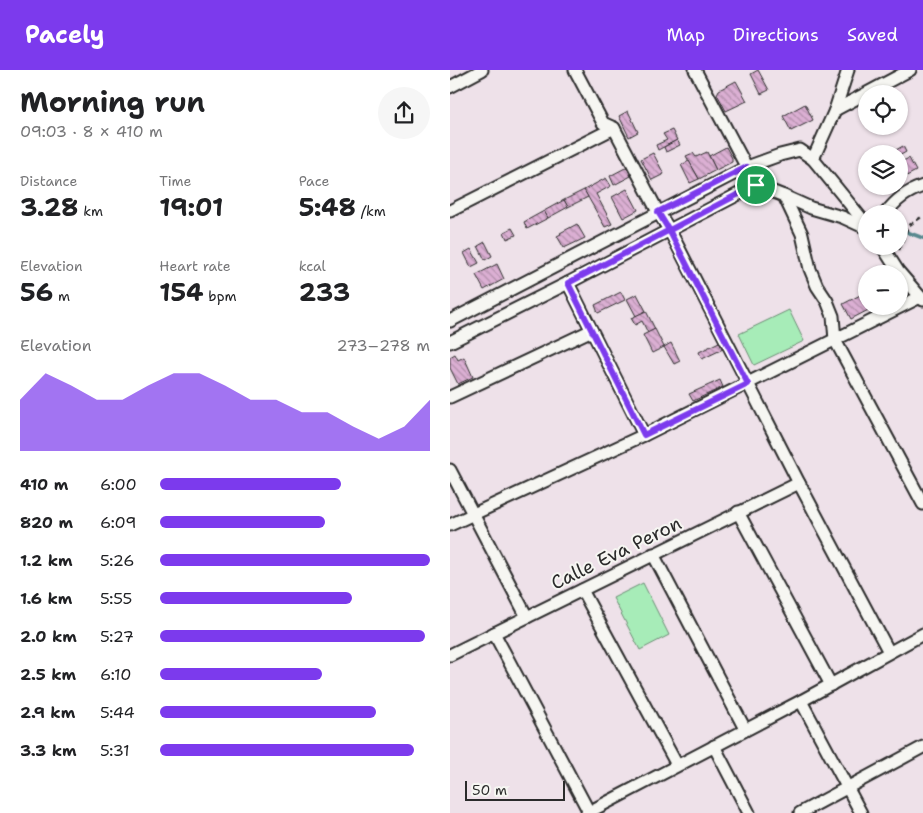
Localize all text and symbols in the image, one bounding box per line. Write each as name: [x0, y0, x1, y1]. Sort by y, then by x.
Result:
text: Pacely: [25, 19, 104, 51]
text: Map: [667, 23, 705, 47]
text: Directions: [733, 23, 819, 47]
text: Saved: [847, 23, 898, 47]
text: Morning run: [20, 83, 205, 121]
map controls: [858, 85, 908, 315]
button: locate: [858, 85, 908, 135]
button: share: [378, 87, 430, 139]
text: 09:03 · 8 × 410 m: [20, 121, 163, 142]
button: layers: [858, 145, 908, 195]
pin: [735, 164, 777, 206]
icon: arrive: [742, 171, 770, 199]
text: Distance: [20, 172, 77, 190]
text: Time: [159, 172, 191, 190]
text: Pace: [299, 172, 329, 190]
text: 3.28: [20, 190, 78, 224]
text: 19:01: [159, 190, 223, 224]
text: 5:48: [299, 190, 356, 224]
text: km: [78, 202, 103, 220]
text: /km: [356, 202, 386, 220]
button: +: [858, 205, 908, 255]
text: Elevation: [20, 257, 83, 275]
text: Heart rate: [159, 257, 231, 275]
text: kcal: [299, 257, 326, 275]
button: −: [858, 265, 908, 315]
text: 56: [20, 275, 53, 309]
text: 154: [159, 275, 204, 309]
text: 233: [299, 275, 350, 309]
text: m: [53, 287, 70, 305]
text: bpm: [204, 287, 237, 305]
text: Elevation: [20, 335, 92, 356]
text: 273–278 m: [336, 335, 430, 356]
text: 410 m: [20, 474, 68, 495]
text: 6:00: [100, 474, 137, 495]
street label: Calle Eva Peron: [547, 511, 685, 595]
text: 820 m: [20, 512, 73, 533]
text: 6:09: [100, 512, 136, 533]
text: 1.2 km: [20, 550, 73, 571]
text: 5:26: [100, 550, 134, 571]
text: 1.6 km: [20, 588, 72, 609]
text: 5:55: [100, 588, 132, 609]
text: 2.0 km: [20, 626, 77, 647]
text: 5:27: [100, 626, 134, 647]
text: 2.5 km: [20, 664, 76, 685]
text: 6:10: [100, 664, 131, 685]
text: 2.9 km: [20, 702, 75, 723]
text: 5:44: [100, 702, 135, 723]
text: 3.3 km: [20, 740, 77, 761]
text: 5:31: [100, 740, 130, 761]
scale bar: [465, 778, 565, 801]
text: 50 m: [472, 781, 507, 799]

